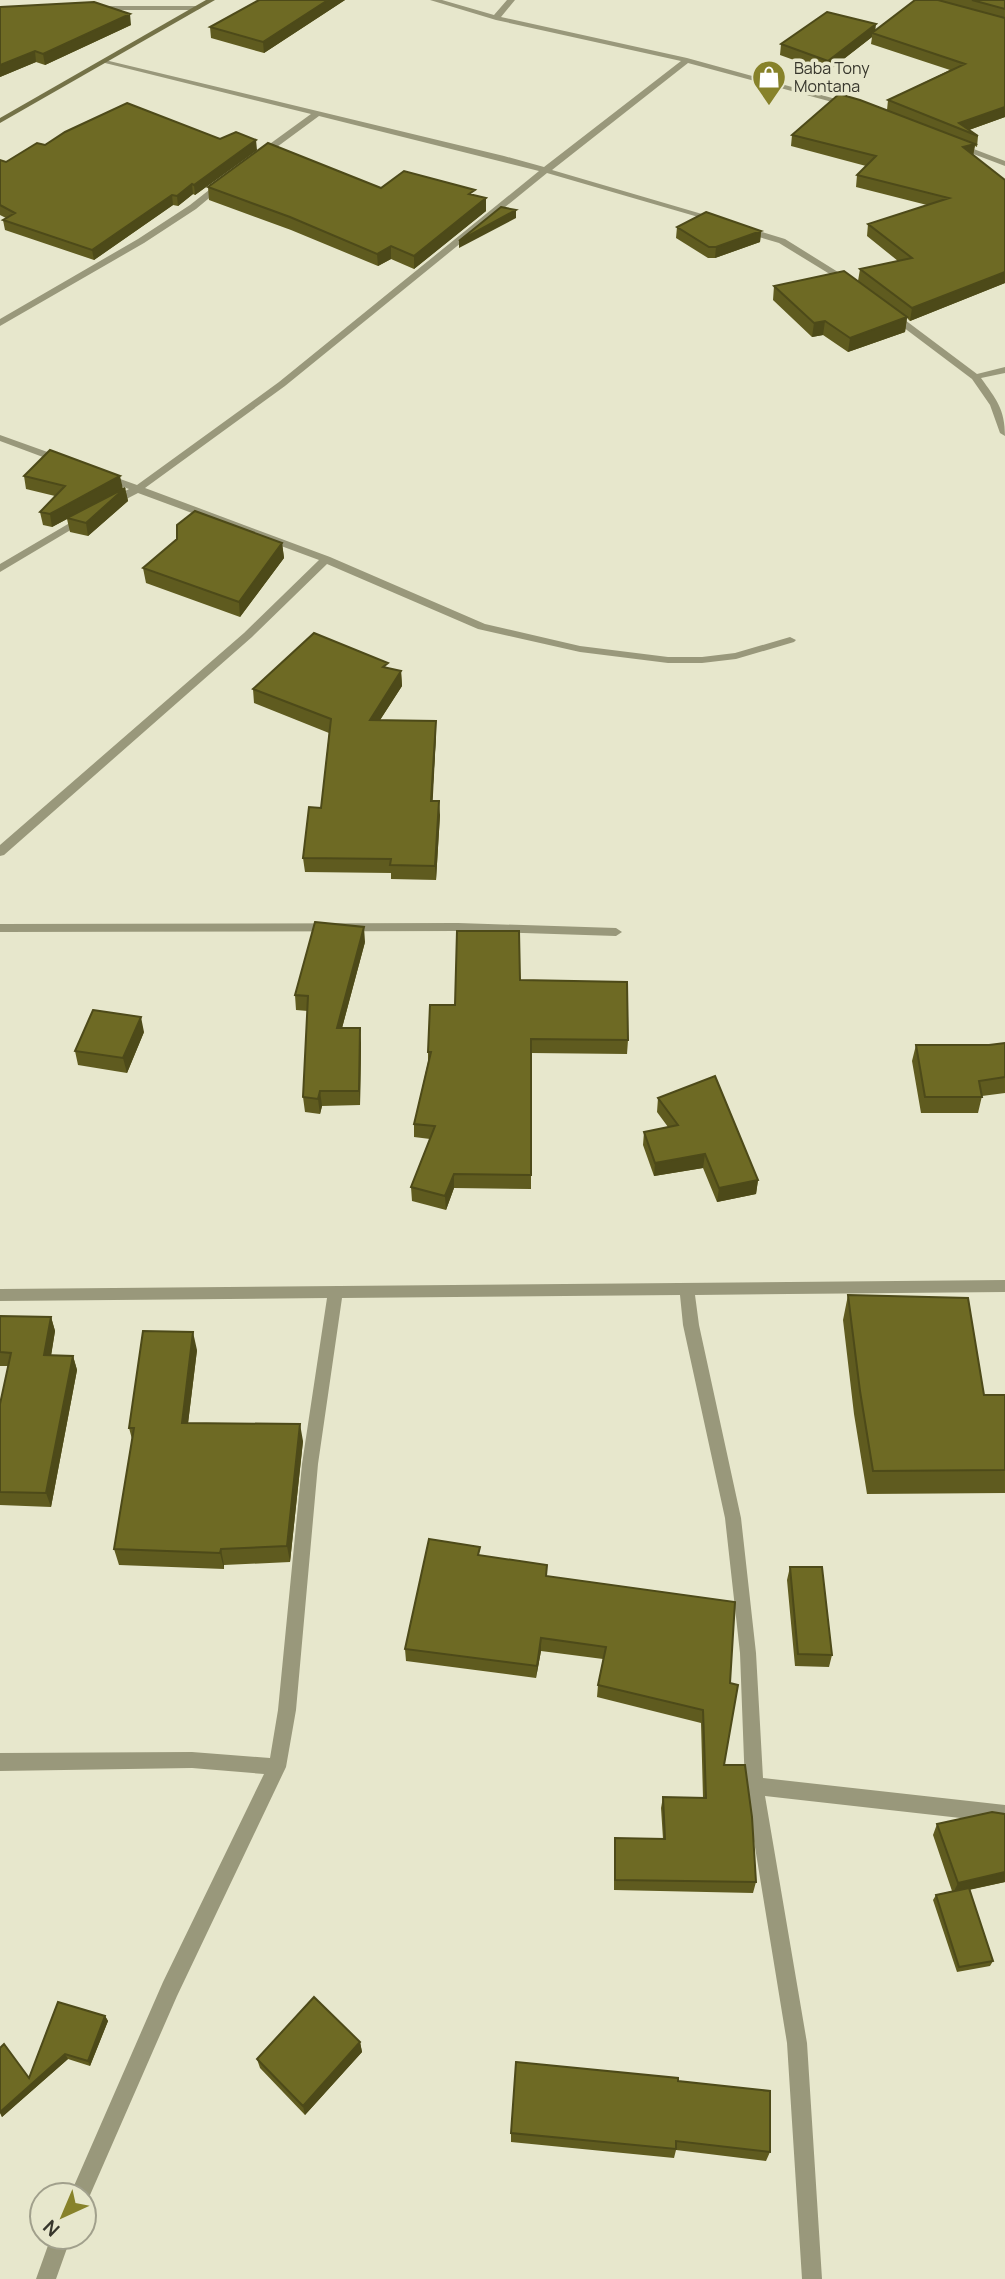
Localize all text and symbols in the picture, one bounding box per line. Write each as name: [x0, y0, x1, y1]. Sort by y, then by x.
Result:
place label: Baba Tony Montana: [794, 57, 870, 97]
shop icon: Baba Tony Montana: [750, 58, 788, 107]
north arrow: [28, 2181, 98, 2251]
text: N: [37, 2214, 65, 2242]

